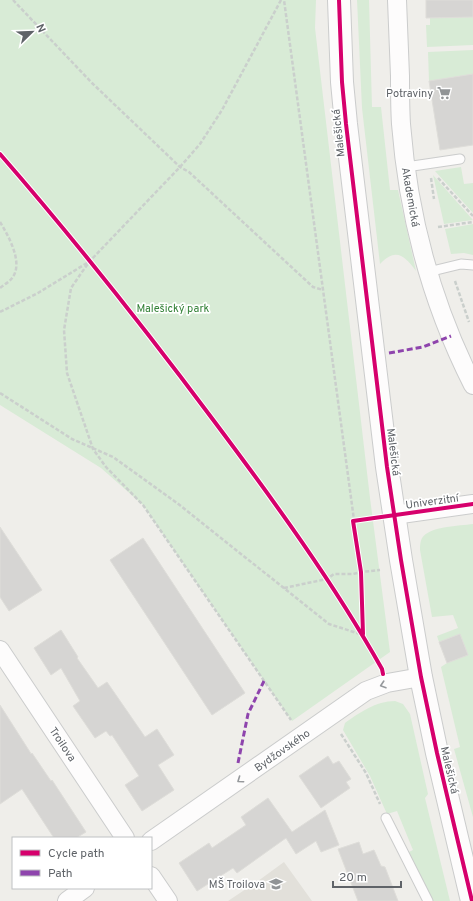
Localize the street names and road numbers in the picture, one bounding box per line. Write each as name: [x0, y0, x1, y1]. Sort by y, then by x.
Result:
street label: Malešická: [329, 108, 348, 158]
street label: Akademická: [398, 166, 422, 228]
street label: Malešická: [383, 427, 403, 477]
street label: Univerzitní: [405, 491, 461, 513]
street label: Troilova: [46, 725, 79, 765]
street label: Bydžovského: [252, 726, 313, 775]
street label: Malešická: [437, 745, 461, 795]

